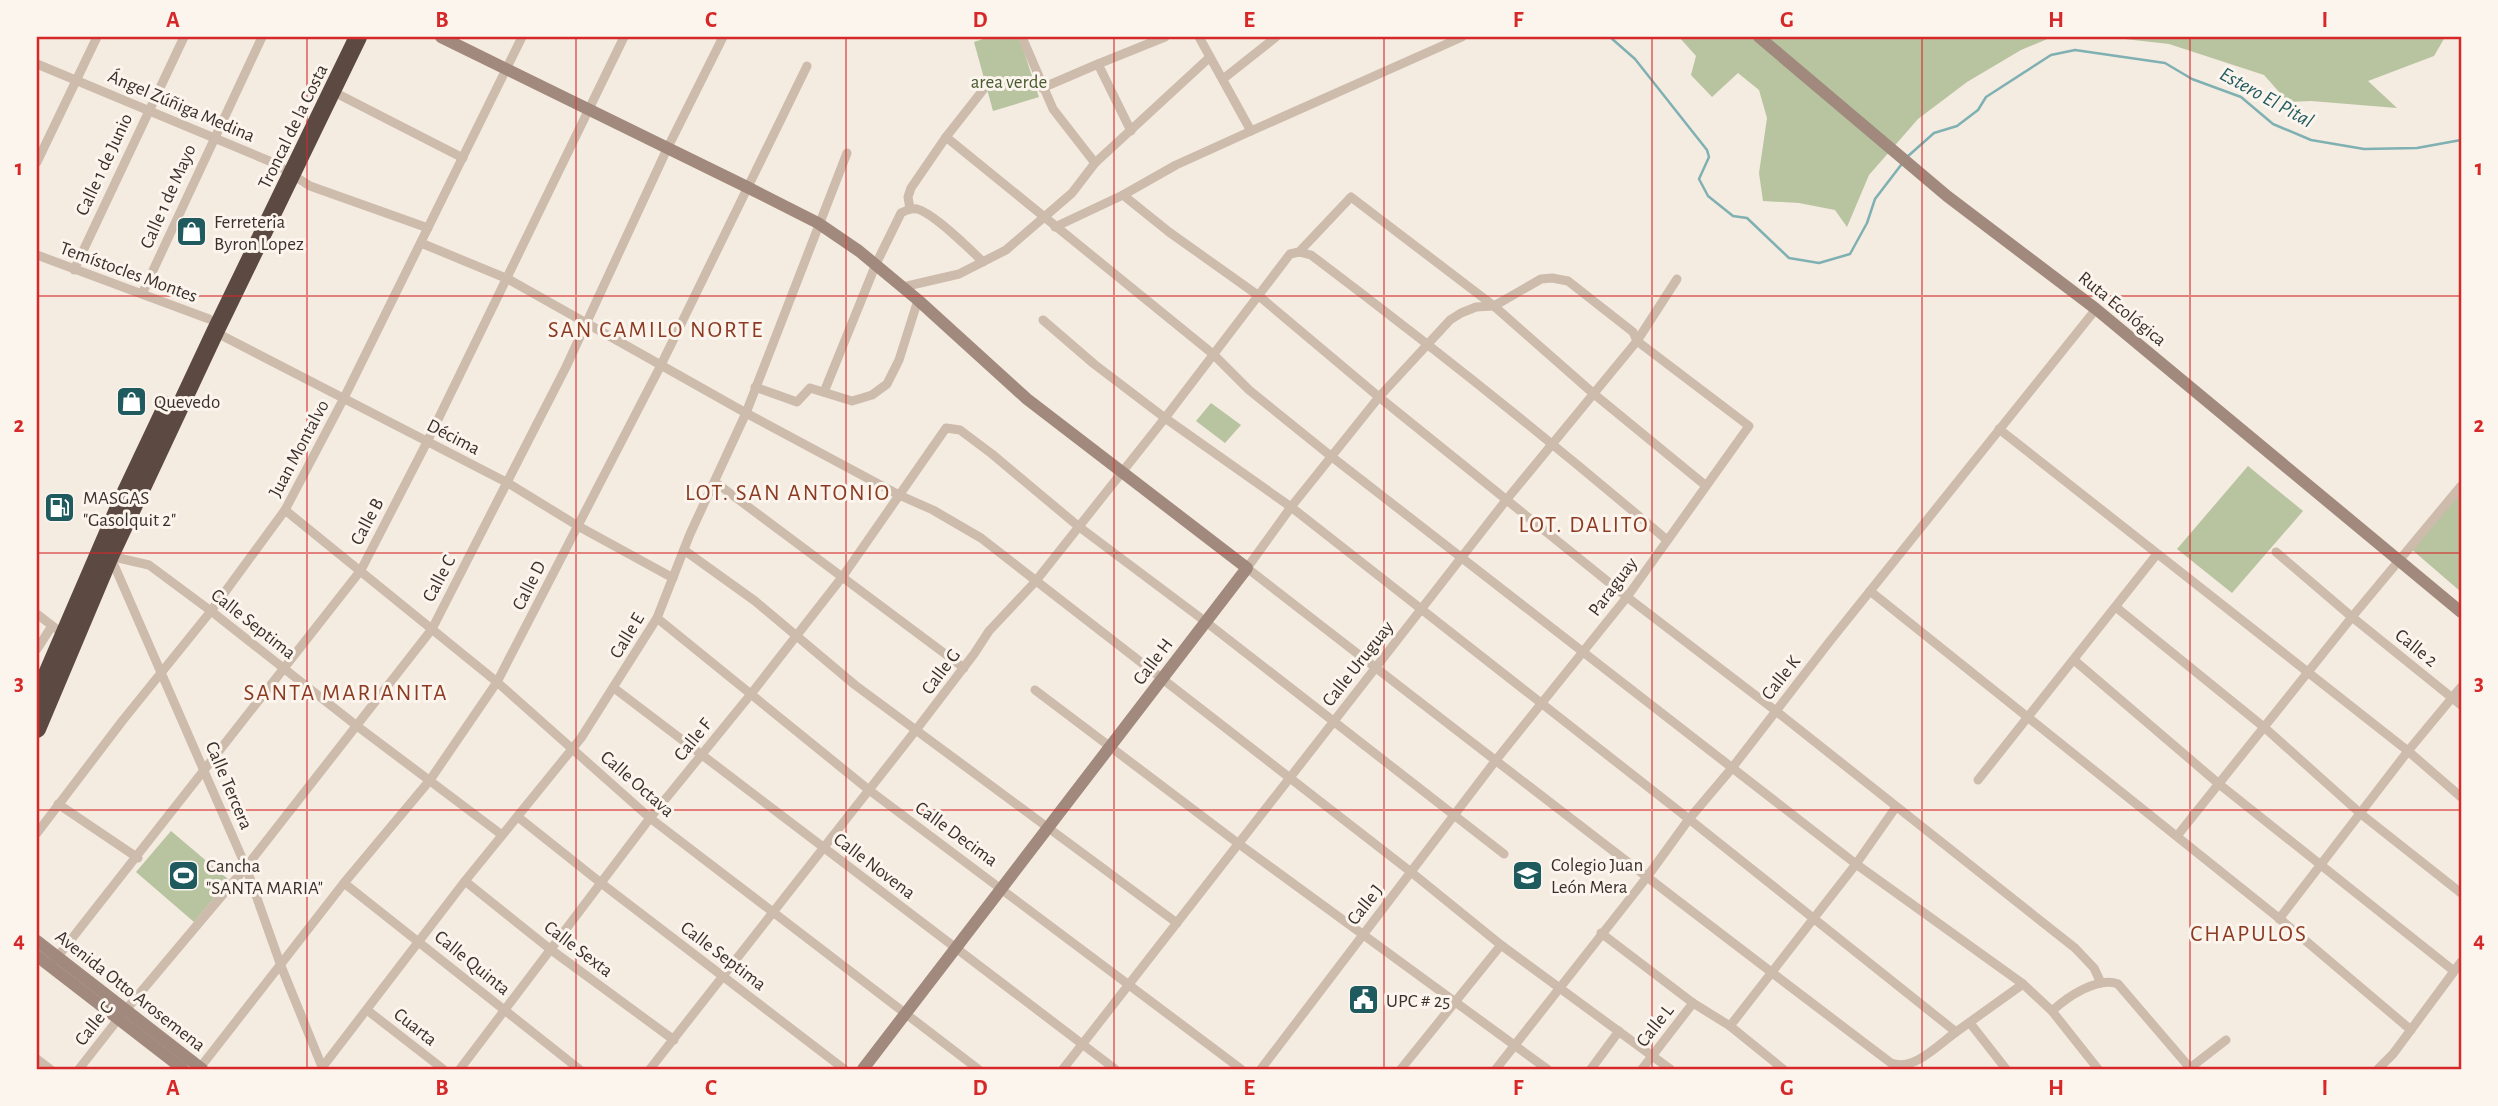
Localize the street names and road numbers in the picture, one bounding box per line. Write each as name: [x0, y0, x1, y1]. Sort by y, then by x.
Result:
street label: Troncal de la Costa: [255, 61, 332, 192]
street label: Ángel Zúñiga Medina: [105, 65, 259, 146]
street label: Calle 1 de Junio: [72, 111, 136, 219]
street label: Calle 1 de Mayo: [137, 142, 200, 252]
street label: Temístocles Montes: [57, 239, 200, 306]
street label: Ruta Ecológica: [2075, 268, 2170, 350]
street label: Juan Montalvo: [266, 397, 333, 500]
street label: Décima: [424, 416, 483, 459]
street label: Calle B: [347, 495, 387, 548]
street label: Calle C: [419, 552, 459, 605]
street label: Paraguay: [1585, 554, 1641, 620]
street label: Calle D: [509, 558, 550, 613]
street label: Calle Septima: [207, 585, 299, 663]
street label: Calle E: [606, 610, 648, 662]
street label: Calle Uruguay: [1319, 618, 1397, 710]
street label: Calle 2: [2391, 625, 2441, 671]
street label: Calle H: [1130, 635, 1177, 689]
street label: Calle G: [918, 646, 964, 698]
street label: Calle K: [1758, 652, 1805, 704]
street label: Calle F: [671, 715, 716, 765]
street label: Calle Tercera: [202, 739, 256, 833]
street label: Calle Octava: [597, 747, 678, 821]
street label: Calle Decima: [911, 798, 1001, 870]
street label: Calle Novena: [830, 830, 919, 903]
street label: Calle J: [1344, 881, 1387, 929]
street label: Calle Sexta: [540, 917, 616, 981]
street label: Calle Septima: [677, 918, 770, 994]
street label: Avenida Otto Arosemena: [52, 927, 209, 1056]
street label: Calle Quinta: [431, 927, 514, 999]
street label: Calle C: [71, 998, 117, 1049]
street label: Calle L: [1633, 1001, 1677, 1051]
street label: Cuarta: [390, 1005, 440, 1050]

